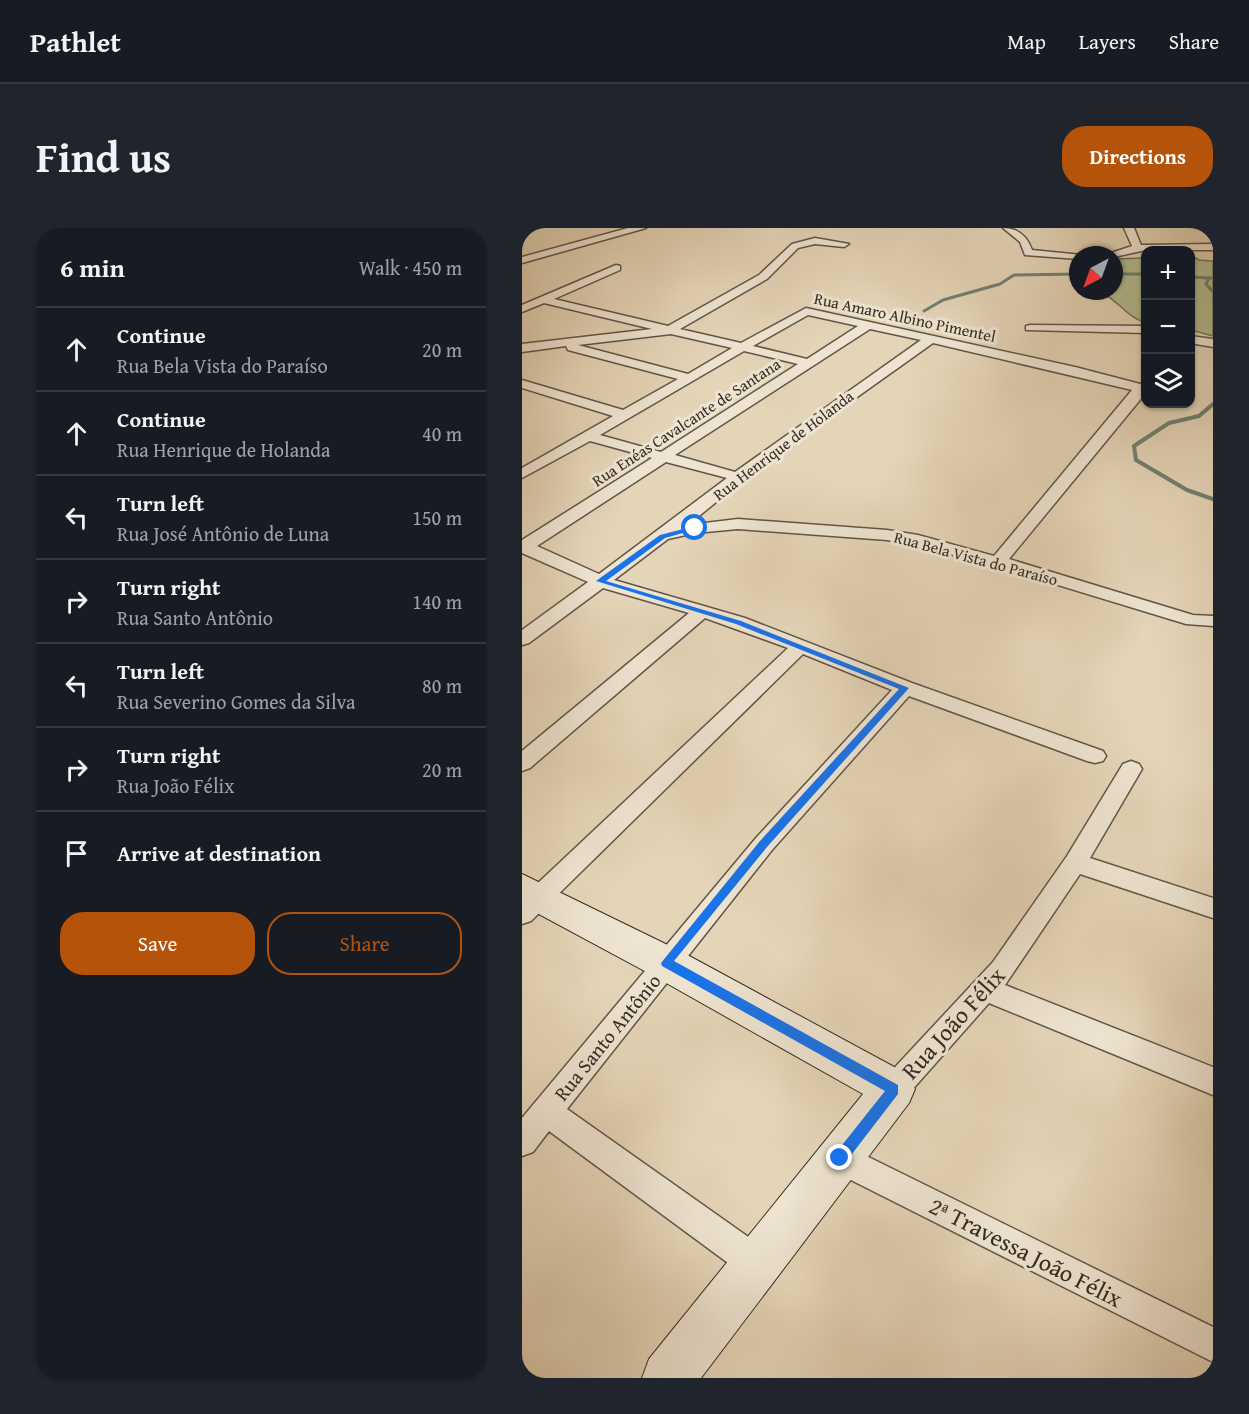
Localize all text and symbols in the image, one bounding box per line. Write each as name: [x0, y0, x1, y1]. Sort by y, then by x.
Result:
text: Pathlet: [30, 21, 121, 62]
text: Map: [1007, 26, 1046, 57]
text: Layers: [1079, 26, 1136, 57]
text: Share: [1169, 26, 1219, 57]
text: Find us: [36, 126, 171, 187]
button: Directions: [1062, 126, 1213, 187]
north arrow: [1069, 246, 1123, 300]
map controls: [1141, 246, 1195, 408]
button: +: [1141, 246, 1195, 300]
text: 6 min: [60, 248, 125, 287]
text: Walk · 450 m: [359, 253, 462, 282]
street label: Rua Amaro Albino Pimentel: [812, 286, 999, 348]
button: −: [1141, 300, 1195, 354]
text: Continue: [117, 319, 206, 351]
icon: ahead: [60, 333, 93, 366]
text: 20 m: [422, 335, 462, 364]
text: Rua Bela Vista do Paraíso: [117, 351, 328, 380]
street label: Rua Enéas Cavalcante de Santana: [587, 352, 785, 492]
button: layers: [1141, 354, 1195, 408]
street label: Rua Henrique de Holanda: [708, 384, 859, 506]
text: Continue: [117, 403, 206, 435]
icon: ahead: [60, 417, 93, 450]
text: 40 m: [422, 419, 462, 448]
text: Rua Henrique de Holanda: [117, 435, 330, 464]
text: Turn left: [117, 487, 204, 519]
icon: left: [60, 501, 93, 534]
text: 150 m: [412, 503, 462, 532]
route start: [681, 514, 707, 540]
text: Rua José Antônio de Luna: [117, 519, 329, 548]
street label: Rua Bela Vista do Paraíso: [891, 525, 1061, 591]
text: Turn right: [117, 571, 220, 603]
icon: right: [60, 585, 93, 618]
text: 140 m: [412, 587, 462, 616]
text: Rua Santo Antônio: [117, 603, 273, 632]
text: Turn left: [117, 655, 204, 687]
icon: left: [60, 669, 93, 702]
text: 80 m: [422, 671, 462, 700]
text: Rua Severino Gomes da Silva: [117, 687, 356, 716]
text: Turn right: [117, 739, 220, 771]
icon: right: [60, 753, 93, 786]
text: 20 m: [422, 755, 462, 784]
text: Rua João Félix: [117, 771, 234, 800]
icon: arrive: [60, 837, 93, 870]
text: Arrive at destination: [117, 837, 321, 869]
button: Save: [60, 912, 255, 975]
button: Share: [267, 912, 462, 975]
street label: Rua João Félix: [893, 958, 1014, 1087]
street label: Rua Santo Antônio: [547, 967, 667, 1107]
route end: [826, 1144, 852, 1170]
street label: 2ª Travessa João Félix: [923, 1188, 1129, 1316]

